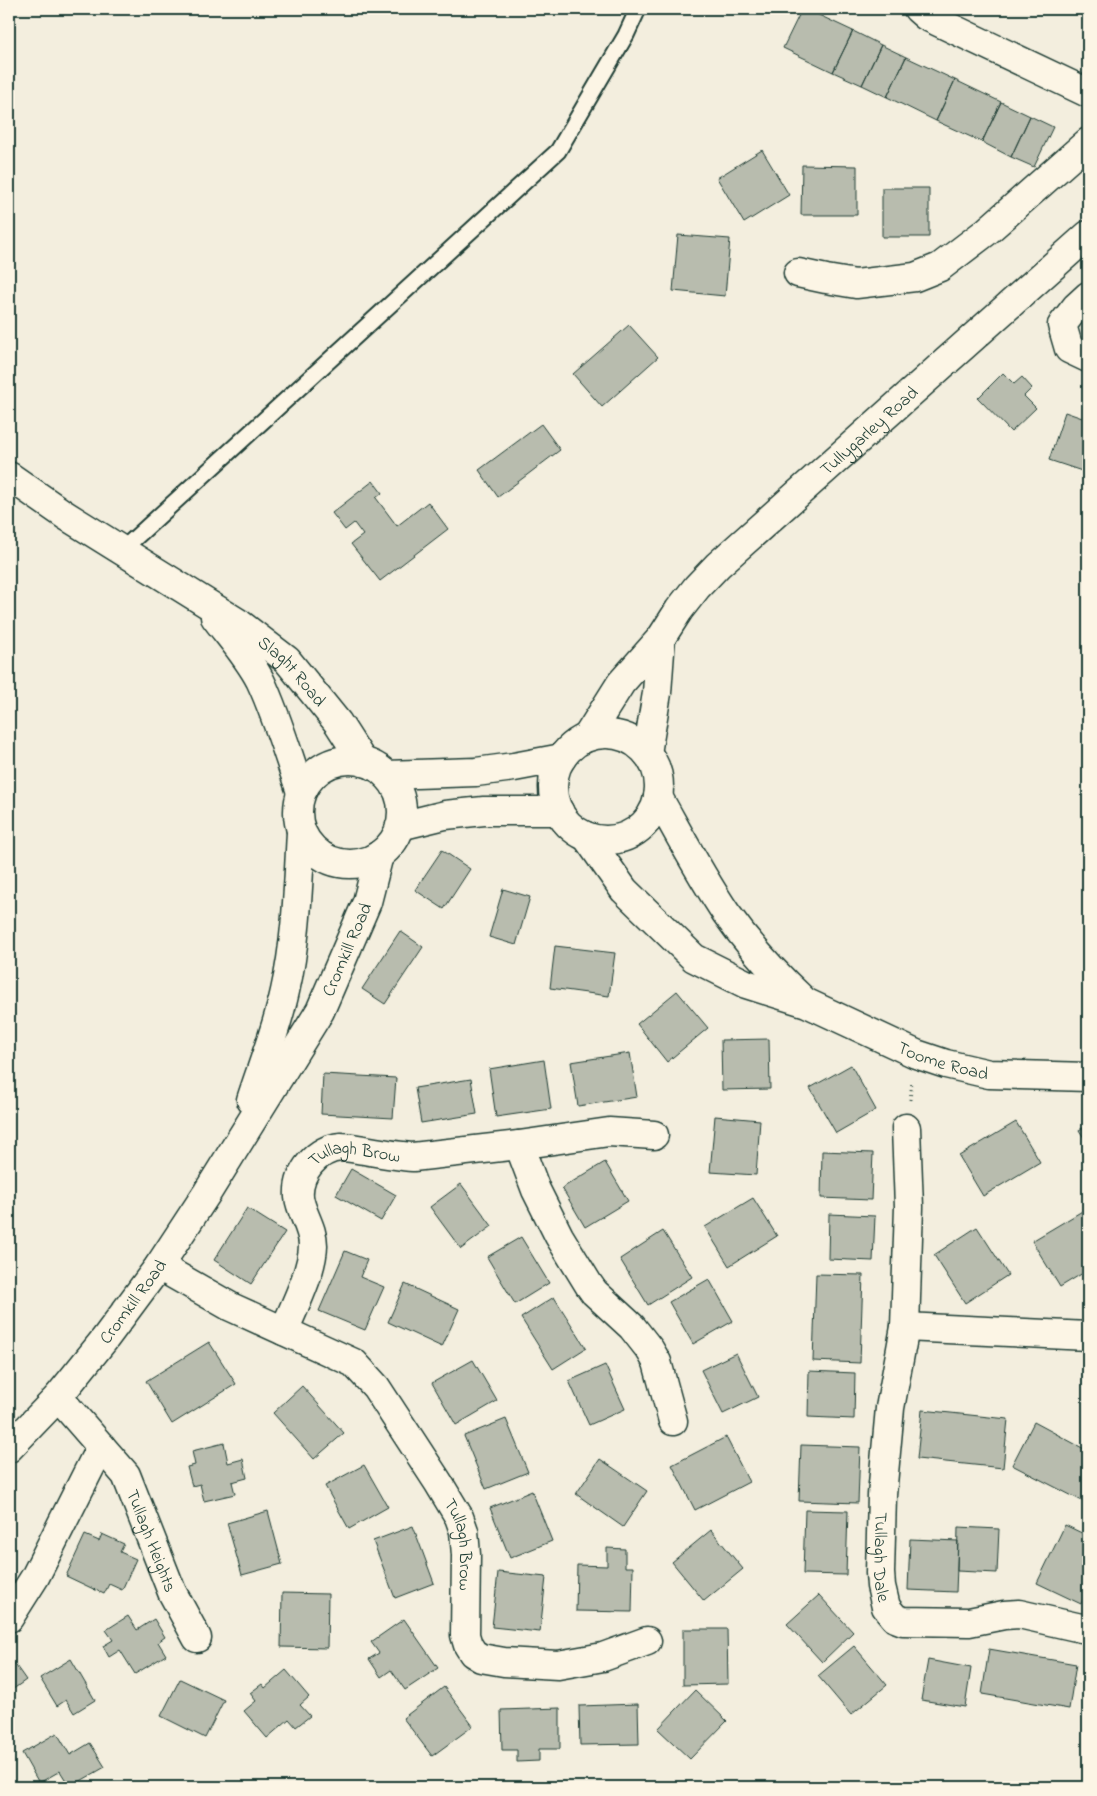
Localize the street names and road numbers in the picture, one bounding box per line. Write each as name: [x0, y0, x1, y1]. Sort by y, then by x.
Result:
street label: Tullygarley Road: [815, 381, 925, 483]
street label: Slaght Road: [251, 631, 331, 713]
street label: Cromkill Road: [317, 899, 380, 1001]
street label: Toome Road: [892, 1036, 991, 1088]
street label: Tullagh Brow: [303, 1136, 402, 1173]
street label: Cromkill Road: [94, 1255, 175, 1350]
street label: Tullagh Heights: [118, 1486, 182, 1597]
street label: Tullagh Brow: [436, 1494, 477, 1591]
street label: Tullagh Dale: [864, 1512, 896, 1606]

